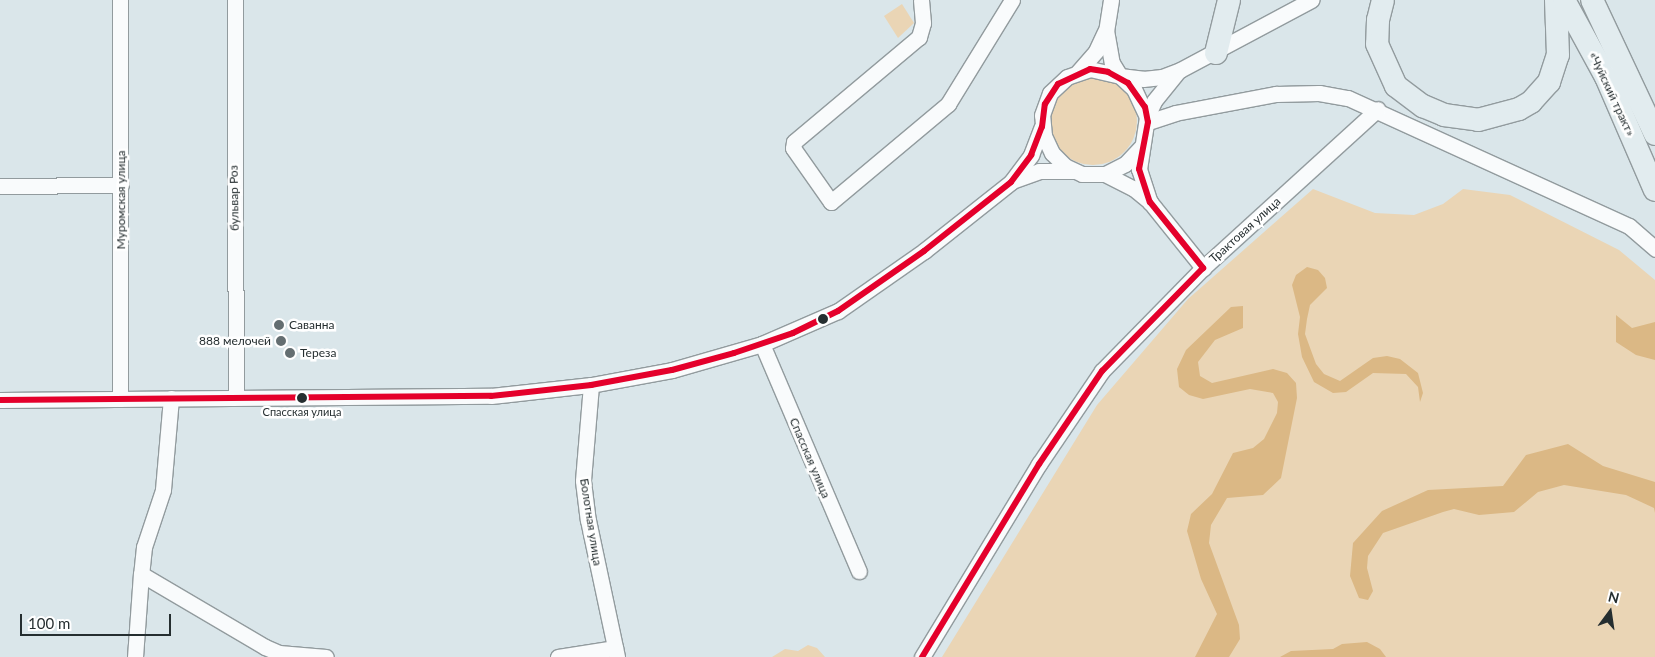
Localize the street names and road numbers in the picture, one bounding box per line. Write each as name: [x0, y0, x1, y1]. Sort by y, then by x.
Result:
street label: «Чуйский тракт»: [1586, 50, 1638, 138]
street label: Муромская улица: [114, 151, 128, 249]
street label: бульвар Роз: [226, 165, 242, 231]
street label: Трактовая улица: [1206, 194, 1284, 266]
street label: Спасская улица: [787, 416, 833, 500]
street label: Болотная улица: [577, 477, 605, 567]

